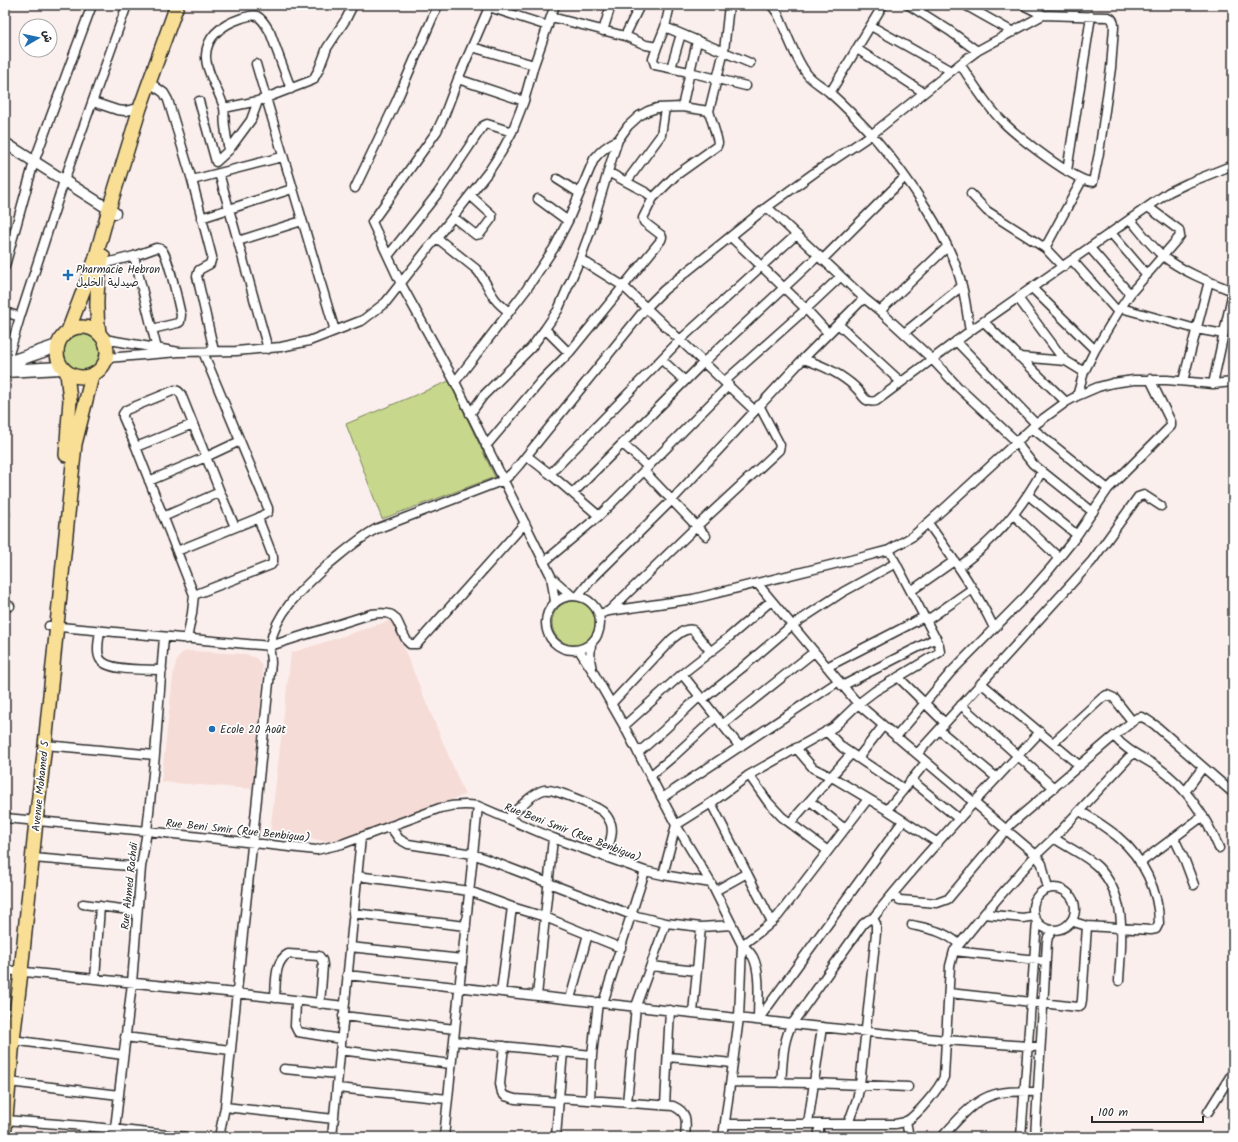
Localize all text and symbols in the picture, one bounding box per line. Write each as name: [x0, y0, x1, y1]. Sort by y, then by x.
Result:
north arrow: [18, 18, 58, 58]
text: ش: [37, 29, 57, 44]
place label: Pharmacie Hebron صيدلية الخليل: [76, 261, 160, 292]
marker: Pharmacie Hebron صيدلية الخليل: [63, 270, 73, 280]
place label: Ecole 20 Août: [220, 721, 287, 739]
marker: Ecole 20 Août: [207, 724, 217, 734]
street label: Avenue Mohamed 5: [27, 739, 55, 832]
street label: Rue Beni Smir (Rue Benbigua): [502, 799, 644, 867]
street label: Rue Beni Smir (Rue Benbigua): [165, 814, 311, 848]
street label: Rue Ahmed Rachdi: [116, 841, 144, 931]
scale bar: [1092, 1098, 1203, 1124]
text: 100 m: [1098, 1103, 1129, 1122]

